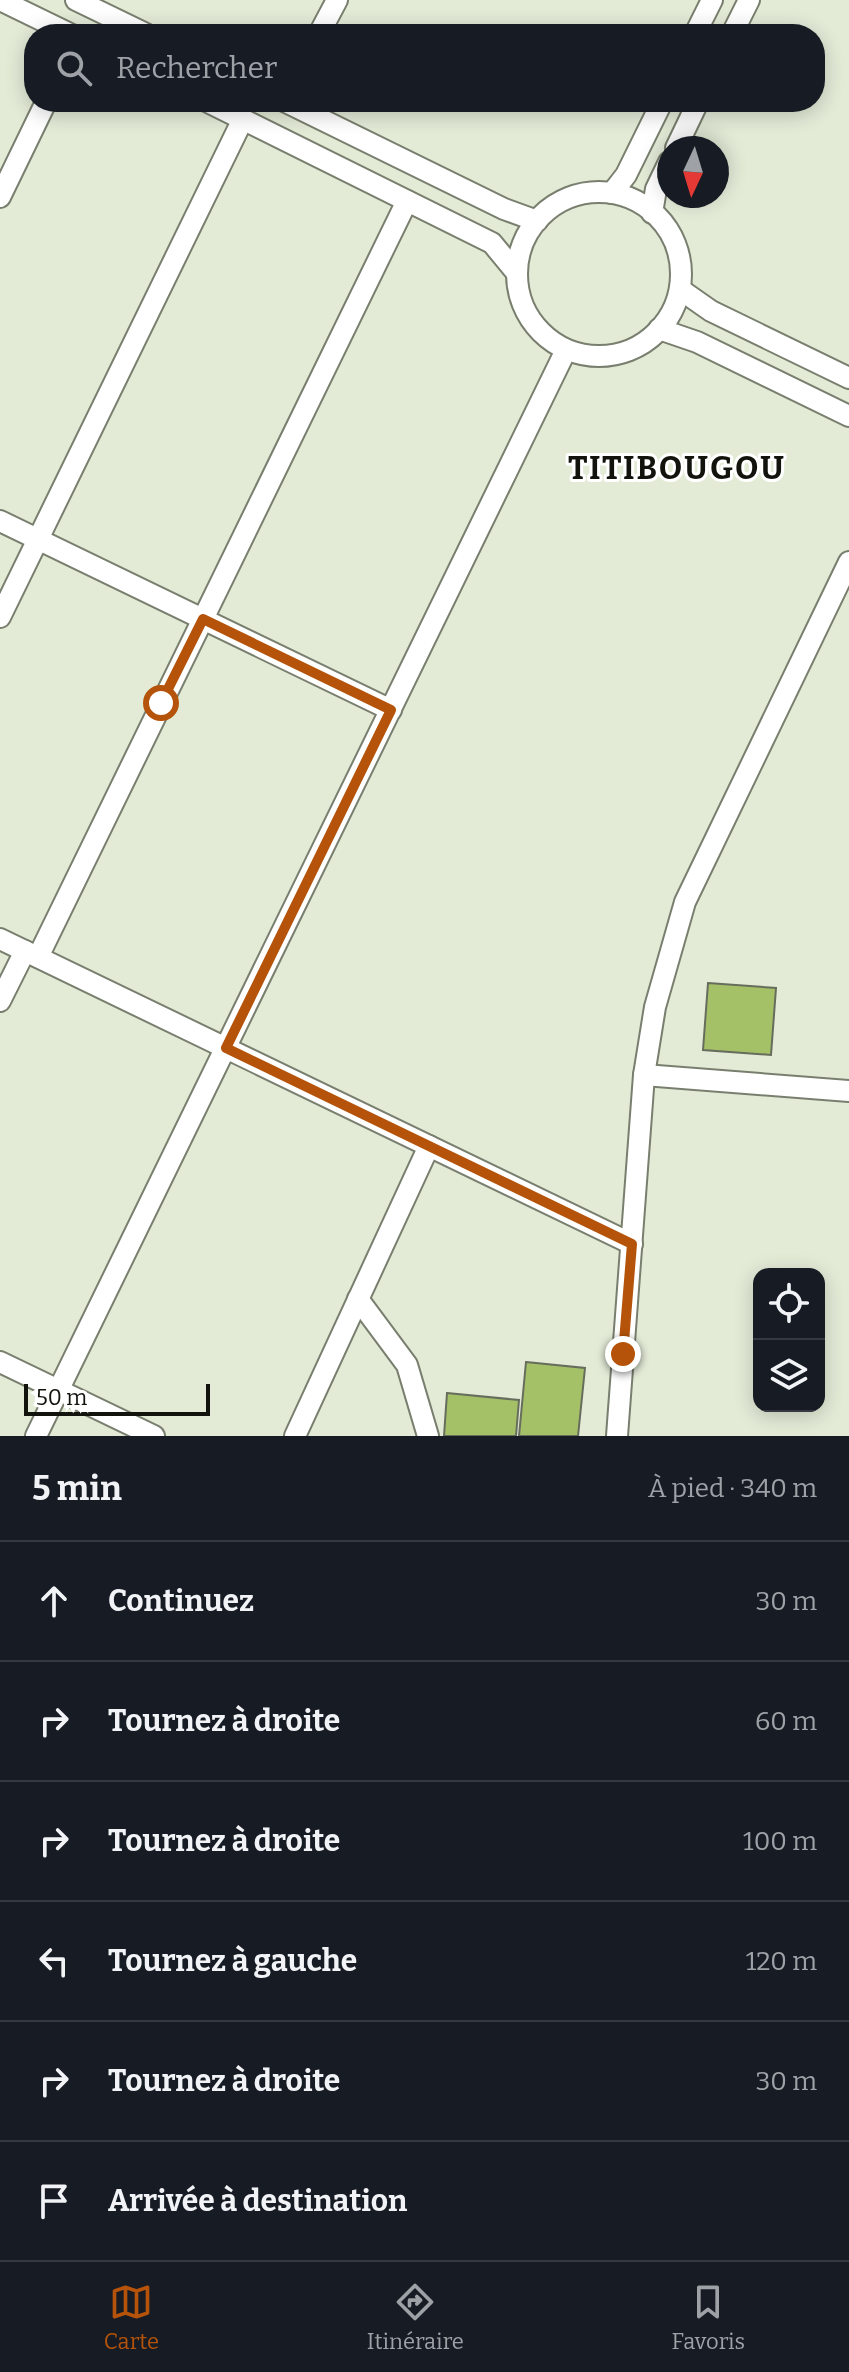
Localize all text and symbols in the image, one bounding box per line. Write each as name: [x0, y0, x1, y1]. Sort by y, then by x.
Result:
search box: [24, 24, 825, 112]
icon: search: [52, 46, 96, 90]
text: Rechercher: [116, 50, 277, 86]
north arrow: [657, 136, 729, 208]
district label: TITIBOUGOU: [568, 449, 786, 487]
route start: [143, 685, 179, 721]
map controls: [753, 1268, 825, 1412]
button: locate: [753, 1268, 825, 1340]
route end: [605, 1336, 641, 1372]
button: layers: [753, 1340, 825, 1412]
scale bar: [24, 1380, 210, 1416]
text: 50 m: [36, 1384, 87, 1411]
text: 5 min: [32, 1468, 122, 1509]
text: À pied · 340 m: [648, 1473, 817, 1504]
icon: ahead: [32, 1579, 76, 1623]
text: Continuez: [108, 1583, 254, 1619]
text: 30 m: [756, 1586, 817, 1617]
icon: right: [32, 1699, 76, 1743]
text: Tournez à droite: [108, 1703, 340, 1739]
text: 60 m: [755, 1706, 817, 1737]
icon: right: [32, 1819, 76, 1863]
text: Tournez à droite: [108, 1823, 340, 1859]
text: 100 m: [743, 1826, 817, 1857]
icon: left: [32, 1939, 76, 1983]
text: Tournez à gauche: [108, 1943, 357, 1979]
text: 120 m: [746, 1946, 817, 1977]
icon: right: [32, 2059, 76, 2103]
text: Tournez à droite: [108, 2063, 340, 2099]
text: 30 m: [756, 2066, 817, 2097]
icon: arrive: [32, 2179, 76, 2223]
text: Arrivée à destination: [108, 2183, 407, 2219]
tab: Carte: [104, 2280, 159, 2355]
tab: Itinéraire: [367, 2280, 464, 2355]
tab: Favoris: [672, 2280, 745, 2355]

